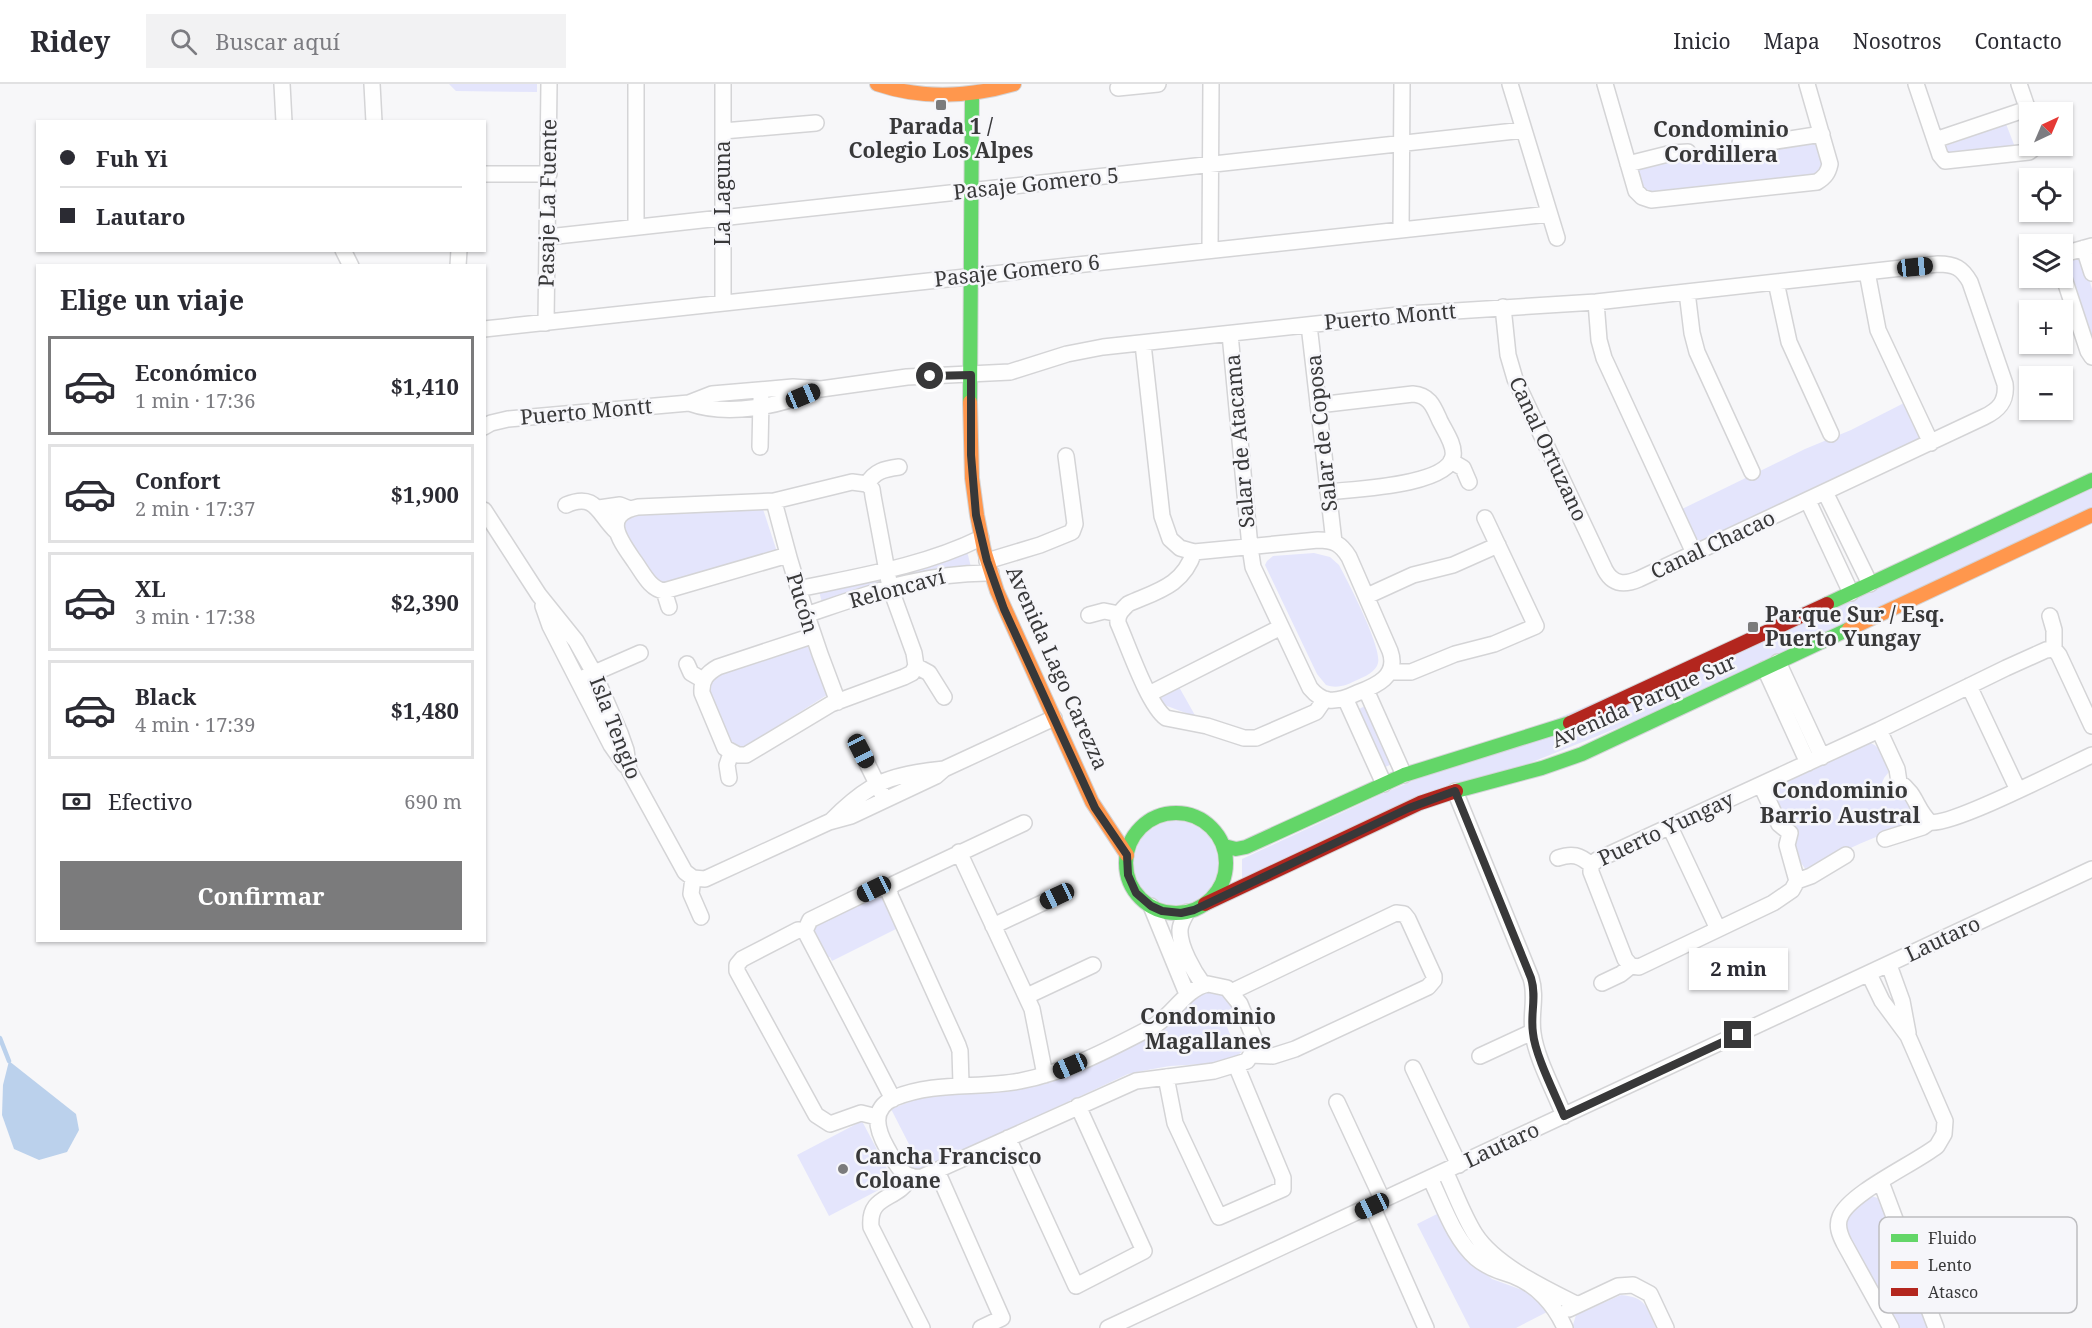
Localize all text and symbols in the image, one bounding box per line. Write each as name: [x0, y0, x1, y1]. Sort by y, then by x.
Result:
search box: [146, 14, 566, 68]
text: Ridey: [30, 22, 110, 60]
icon: search: [167, 25, 200, 58]
text: Buscar aquí: [215, 26, 340, 56]
text: Inicio: [1673, 27, 1731, 55]
text: Mapa: [1764, 27, 1820, 55]
text: Nosotros: [1853, 27, 1941, 55]
text: Contacto: [1974, 27, 2062, 55]
marker: Parada 1 / Colegio Los Alpes: [934, 98, 948, 112]
north arrow: [2019, 102, 2073, 156]
map controls: [2019, 102, 2073, 420]
place label: Parada 1 / Colegio Los Alpes: [849, 112, 1033, 164]
district label: Condominio Cordillera: [1653, 113, 1789, 168]
street label: Pasaje La Fuente: [532, 119, 562, 287]
street label: La Laguna: [708, 140, 736, 246]
text: Fuh Yi: [96, 143, 168, 173]
street label: Pasaje Gomero 5: [952, 160, 1120, 206]
button: locate: [2019, 168, 2073, 222]
text: Lautaro: [96, 201, 185, 231]
button: layers: [2019, 234, 2073, 288]
street label: Pasaje Gomero 6: [933, 247, 1101, 293]
car: [1896, 256, 1934, 278]
text: Elige un viaje: [60, 281, 244, 318]
street label: Puerto Montt: [1323, 296, 1457, 336]
button: +: [2019, 300, 2073, 354]
street label: Salar de Atacama: [1217, 353, 1261, 529]
street label: Salar de Coposa: [1299, 353, 1343, 513]
text: Económico: [135, 357, 257, 387]
icon: car: [63, 359, 117, 413]
route start: [916, 362, 943, 389]
button: −: [2019, 366, 2073, 420]
text: $1,410: [390, 371, 459, 401]
street label: Canal Ortuzano: [1503, 372, 1595, 525]
car: [783, 381, 823, 411]
text: 1 min · 17:36: [135, 387, 255, 414]
street label: Puerto Montt: [519, 391, 653, 431]
text: Confort: [135, 465, 221, 495]
icon: car: [63, 467, 117, 521]
text: $1,900: [390, 479, 459, 509]
text: 2 min · 17:37: [135, 495, 255, 522]
street label: Canal Chacao: [1646, 503, 1779, 585]
street label: Avenida Lago Carezza: [1000, 561, 1116, 774]
street label: Reloncaví: [846, 562, 948, 614]
street label: Pucón: [781, 569, 825, 636]
text: XL: [135, 573, 166, 603]
icon: car: [63, 575, 117, 629]
text: $2,390: [390, 587, 459, 617]
place label: Parque Sur / Esq. Puerto Yungay: [1765, 600, 1945, 652]
text: 3 min · 17:38: [135, 603, 255, 630]
marker: Parque Sur / Esq. Puerto Yungay: [1746, 620, 1760, 634]
street label: Avenida Parque Sur: [1547, 647, 1740, 753]
street label: Isla Tenglo: [584, 672, 648, 783]
text: Black: [135, 681, 196, 711]
icon: car: [63, 683, 117, 737]
text: $1,480: [390, 695, 459, 725]
text: 4 min · 17:39: [135, 711, 255, 738]
car: [845, 731, 877, 771]
district label: Condominio Barrio Austral: [1760, 774, 1920, 829]
street label: Puerto Yungay: [1593, 784, 1738, 872]
icon: cash: [60, 785, 93, 818]
text: Efectivo: [108, 786, 193, 816]
text: 690 m: [404, 788, 462, 815]
button: Confirmar: [60, 861, 462, 930]
car: [854, 873, 894, 905]
car: [1037, 880, 1077, 912]
street label: Lautaro: [1901, 909, 1985, 968]
callout: 2 min: [1688, 948, 1788, 990]
text: 2 min: [1710, 955, 1767, 982]
district label: Condominio Magallanes: [1140, 1000, 1276, 1055]
route end: [1724, 1021, 1751, 1048]
car: [1050, 1050, 1090, 1082]
street label: Lautaro: [1460, 1115, 1544, 1174]
place label: Cancha Francisco Coloane: [855, 1142, 1042, 1194]
marker: Cancha Francisco Coloane: [836, 1162, 850, 1176]
car: [1352, 1190, 1392, 1222]
legend: [1879, 1217, 2077, 1313]
text: Fluido: [1928, 1227, 1977, 1249]
text: Lento: [1928, 1254, 1972, 1276]
text: Atasco: [1928, 1281, 1978, 1303]

